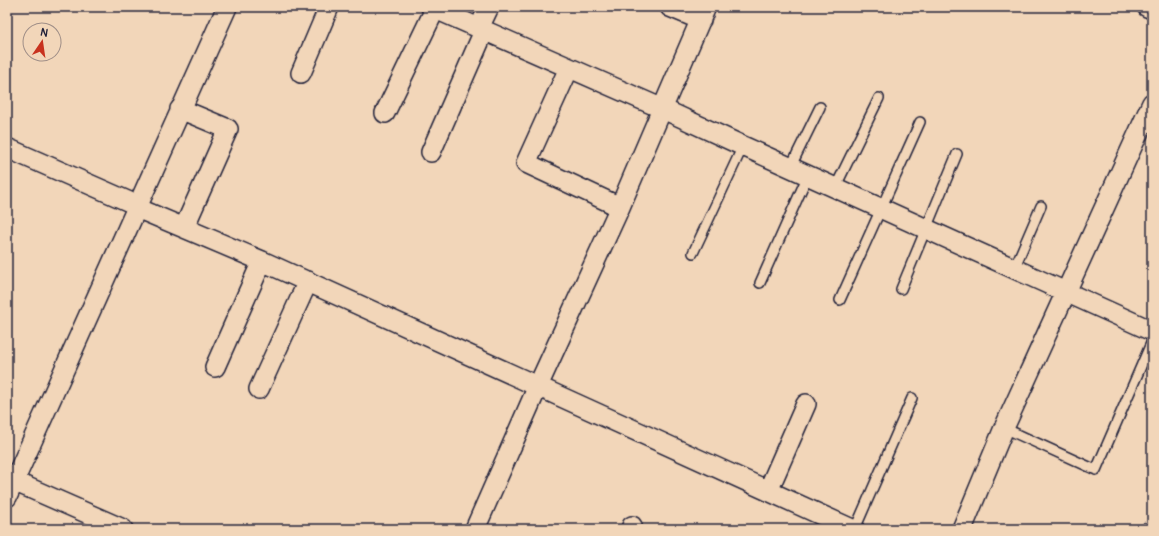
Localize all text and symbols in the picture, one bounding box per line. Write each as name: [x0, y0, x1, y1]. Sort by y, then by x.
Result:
north arrow: [22, 22, 62, 62]
text: N: [39, 26, 50, 40]

